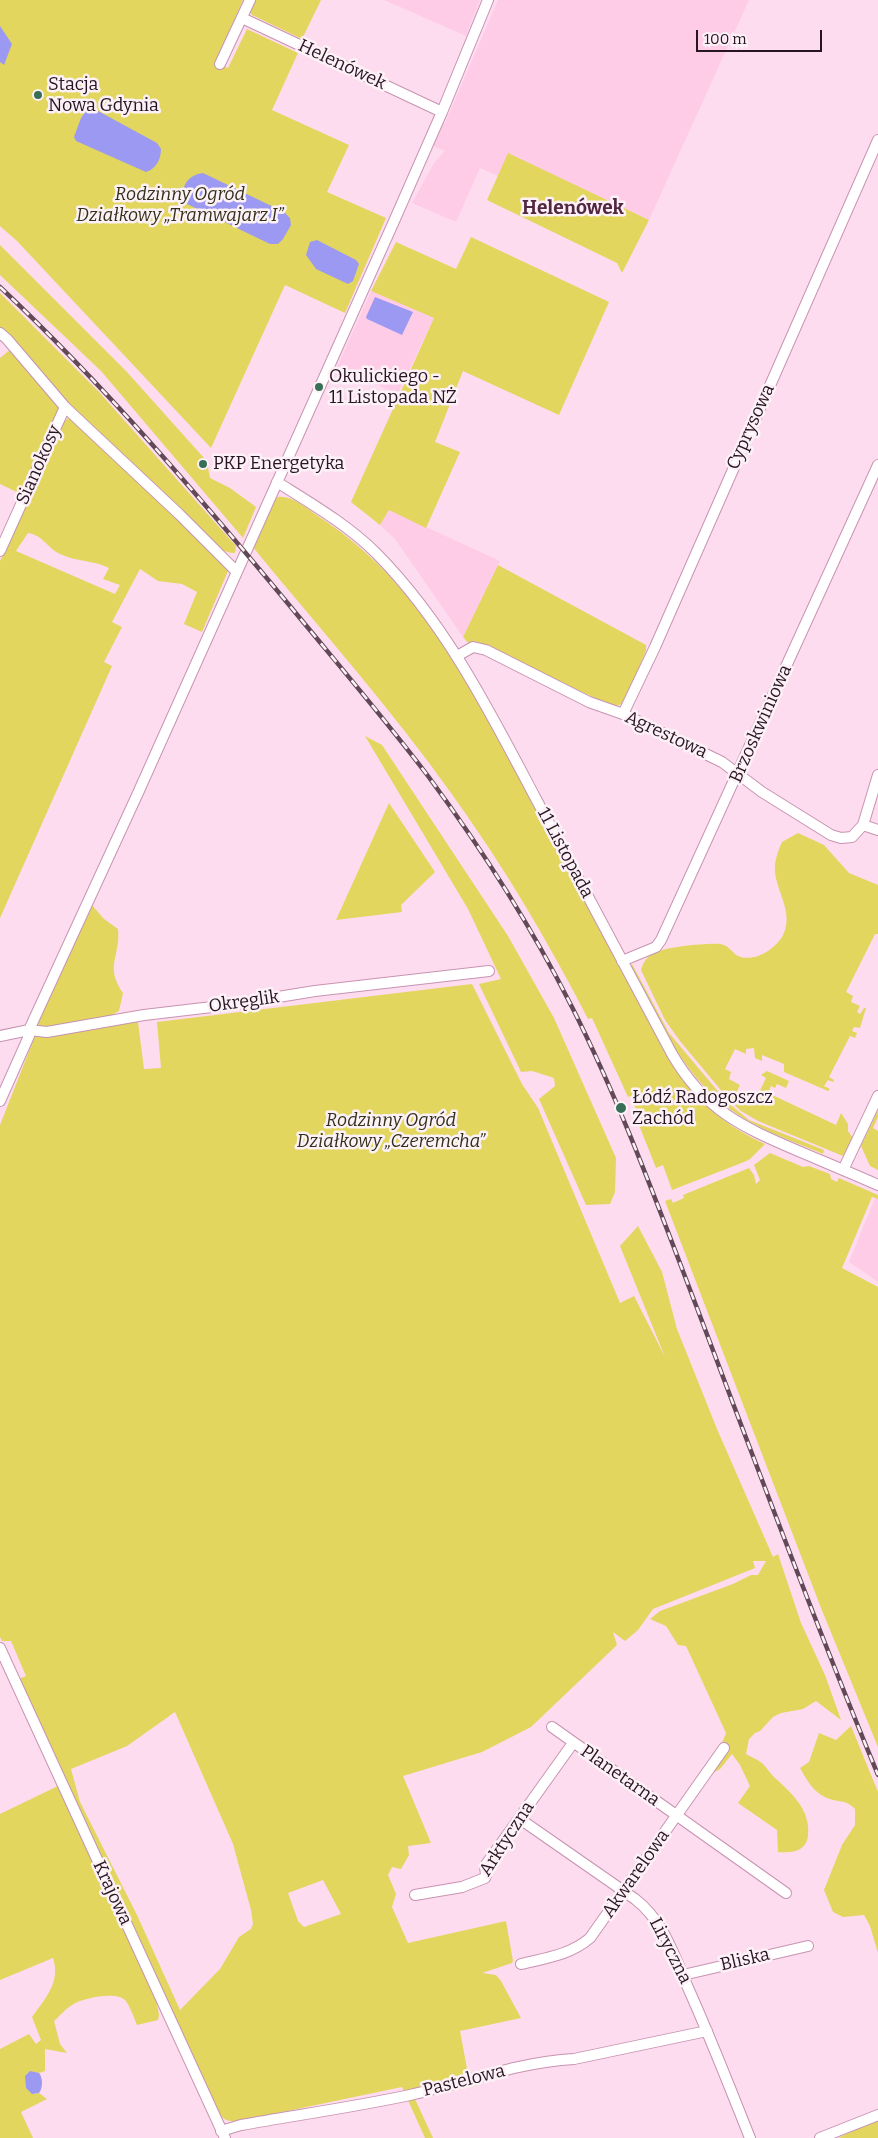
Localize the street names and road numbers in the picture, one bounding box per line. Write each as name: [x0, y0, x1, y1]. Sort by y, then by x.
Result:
street label: Helenówek: [295, 35, 389, 95]
street label: Cyprysowa: [723, 381, 779, 473]
street label: Sianokosy: [12, 422, 66, 508]
street label: Brzoskwiniowa: [725, 662, 797, 786]
street label: Agrestowa: [621, 707, 711, 763]
street label: 11 Listopada: [532, 804, 598, 902]
street label: Okręglik: [207, 986, 281, 1018]
street label: Planetarna: [576, 1741, 664, 1811]
street label: Arktyczna: [475, 1798, 539, 1880]
street label: Akwarelowa: [598, 1826, 674, 1922]
street label: Krajowa: [88, 1857, 136, 1929]
street label: Liryczna: [644, 1914, 696, 1988]
street label: Bliska: [718, 1944, 772, 1976]
street label: Pastelowa: [421, 2060, 507, 2102]

